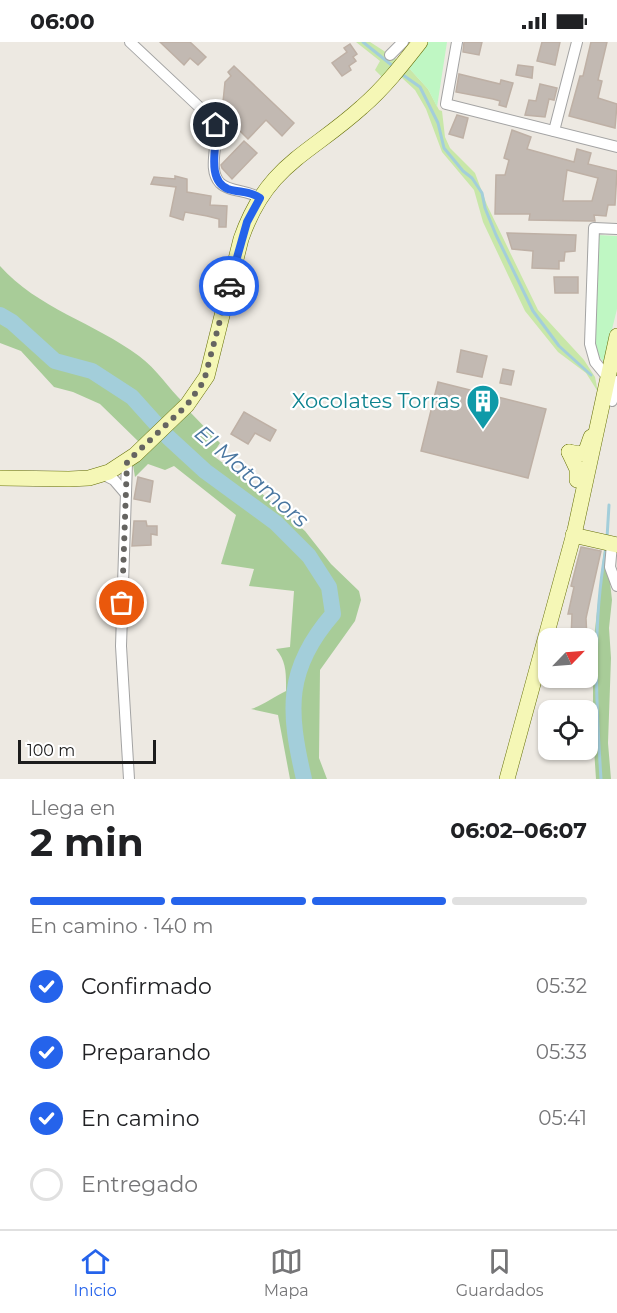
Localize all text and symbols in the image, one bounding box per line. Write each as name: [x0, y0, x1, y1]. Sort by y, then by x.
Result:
text: 06:00: [30, 8, 95, 35]
pin: [190, 99, 241, 150]
icon: home: [199, 108, 232, 141]
courier: [199, 256, 259, 316]
icon: car: [213, 270, 246, 303]
building icon: Xocolates Torras: [465, 383, 501, 430]
place label: Xocolates Torras: [292, 388, 460, 413]
water label: El Matamors: [189, 419, 314, 533]
pin: [96, 577, 147, 628]
icon: bag: [105, 586, 138, 619]
north arrow: [538, 628, 598, 688]
map controls: [538, 628, 598, 760]
button: locate: [538, 700, 598, 760]
scale bar: [18, 737, 156, 764]
text: 100 m: [27, 741, 75, 760]
text: Llega en: [30, 796, 116, 820]
text: 06:02–06:07: [450, 817, 587, 844]
text: 2 min: [30, 818, 144, 866]
text: En camino · 140 m: [30, 914, 214, 938]
icon: check: [30, 970, 63, 1003]
text: Confirmado: [81, 973, 212, 1000]
text: 05:32: [536, 974, 587, 998]
icon: check: [30, 1036, 63, 1069]
text: Preparando: [81, 1039, 210, 1066]
text: 05:33: [536, 1040, 587, 1064]
icon: check: [30, 1102, 63, 1135]
text: En camino: [81, 1105, 200, 1132]
text: 05:41: [538, 1106, 587, 1130]
text: Entregado: [81, 1171, 198, 1198]
tab: Inicio: [74, 1245, 117, 1300]
tab: Mapa: [264, 1245, 309, 1300]
tab: Guardados: [456, 1245, 543, 1300]

